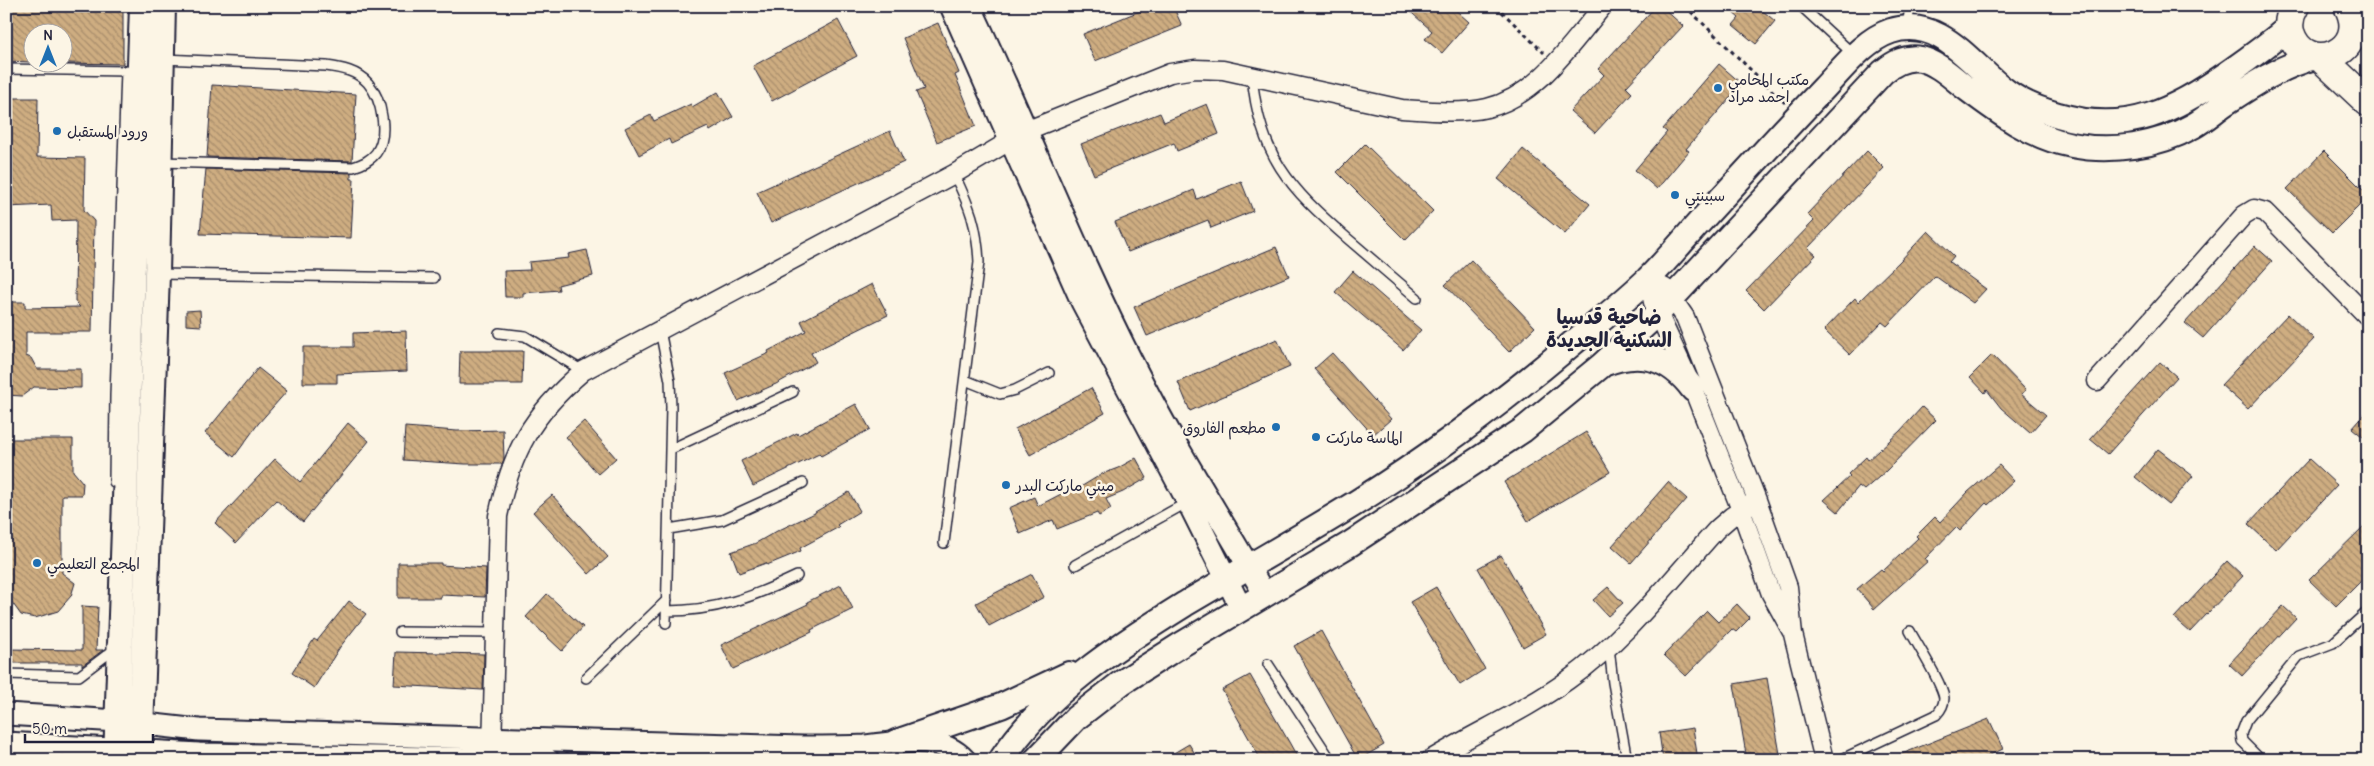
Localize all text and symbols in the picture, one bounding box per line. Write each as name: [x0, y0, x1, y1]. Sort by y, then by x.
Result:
north arrow: [22, 22, 72, 72]
text: N: [43, 26, 53, 44]
place label: مكتب المحامي احمد مراد: [1728, 70, 1809, 106]
marker: مكتب المحامي احمد مراد: [1712, 82, 1724, 94]
place label: ورود المستقبل: [67, 122, 148, 142]
marker: ورود المستقبل: [51, 125, 63, 137]
place label: سبينتي: [1685, 186, 1725, 209]
marker: سبينتي: [1669, 189, 1681, 201]
district label: ضاحية قدسيا السكنية الجديدة: [1546, 304, 1672, 352]
place label: مطعم الفاروق: [1182, 418, 1266, 440]
marker: مطعم الفاروق: [1270, 421, 1282, 433]
place label: الماسة ماركت: [1326, 428, 1403, 447]
marker: الماسة ماركت: [1310, 431, 1322, 443]
place label: ميني ماركت البدر: [1015, 476, 1114, 499]
marker: ميني ماركت البدر: [1000, 479, 1012, 491]
place label: المجمع التعليمي: [47, 554, 140, 577]
marker: المجمع التعليمي: [31, 557, 43, 569]
scale bar: [25, 711, 152, 743]
text: 50 m: [32, 719, 67, 738]

